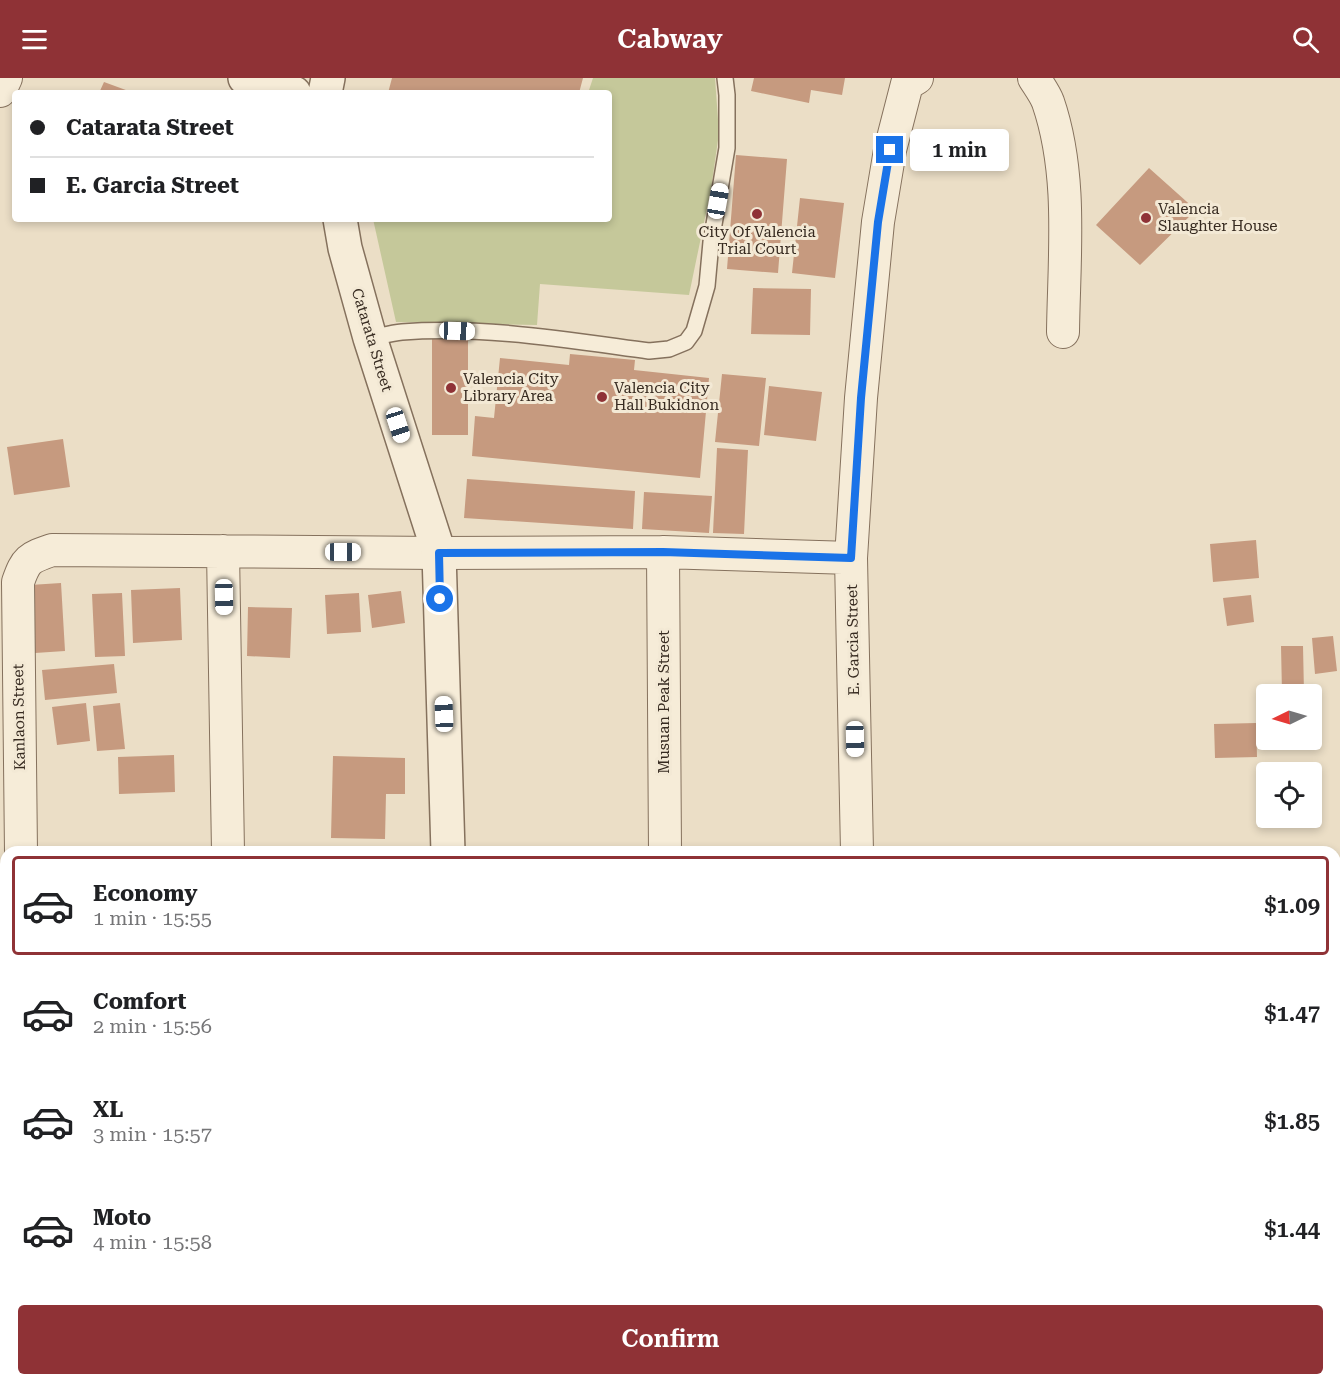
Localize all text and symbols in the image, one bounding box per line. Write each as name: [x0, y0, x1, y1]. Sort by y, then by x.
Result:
icon: menu: [18, 23, 51, 56]
text: Cabway: [617, 23, 723, 55]
icon: search: [1289, 23, 1322, 56]
text: Catarata Street: [66, 115, 234, 140]
callout: 1 min: [911, 129, 1010, 171]
route end: [876, 136, 903, 163]
text: 1 min: [932, 138, 987, 162]
text: E. Garcia Street: [66, 173, 239, 198]
car: [706, 182, 730, 220]
place label: Valencia Slaughter House: [1158, 200, 1277, 235]
marker: City Of Valencia Trial Court: [750, 207, 764, 221]
marker: Valencia Slaughter House: [1139, 211, 1153, 225]
place label: City Of Valencia Trial Court: [698, 223, 816, 258]
street label: Catarata Street: [348, 286, 396, 394]
car: [439, 321, 475, 341]
place label: Valencia City Library Area: [463, 370, 559, 405]
place label: Valencia City Hall Bukidnon: [614, 379, 720, 414]
marker: Valencia City Library Area: [444, 381, 458, 395]
marker: Valencia City Hall Bukidnon: [595, 390, 609, 404]
car: [384, 405, 412, 445]
car: [325, 543, 361, 561]
car: [215, 579, 233, 615]
street label: E. Garcia Street: [843, 584, 863, 696]
route start: [426, 585, 453, 612]
street label: Musuan Peak Street: [655, 630, 673, 774]
street label: Kanlaon Street: [9, 663, 29, 770]
north arrow: [1256, 684, 1322, 750]
map controls: [1256, 684, 1322, 828]
car: [434, 696, 454, 732]
car: [846, 721, 864, 757]
button: locate: [1256, 762, 1322, 828]
icon: car: [21, 879, 75, 933]
text: Economy: [93, 881, 197, 906]
text: $1.09: [1264, 893, 1320, 918]
text: 1 min · 15:55: [93, 906, 212, 930]
icon: car: [21, 987, 75, 1041]
text: Comfort: [93, 989, 186, 1014]
text: $1.47: [1264, 1001, 1320, 1026]
text: 2 min · 15:56: [93, 1014, 212, 1038]
icon: car: [21, 1095, 75, 1149]
text: XL: [93, 1097, 123, 1122]
text: $1.85: [1264, 1109, 1320, 1134]
text: 3 min · 15:57: [93, 1122, 212, 1146]
icon: car: [21, 1203, 75, 1257]
text: Moto: [93, 1205, 151, 1230]
text: $1.44: [1264, 1217, 1320, 1242]
text: 4 min · 15:58: [93, 1230, 212, 1254]
button: Confirm: [18, 1305, 1323, 1374]

